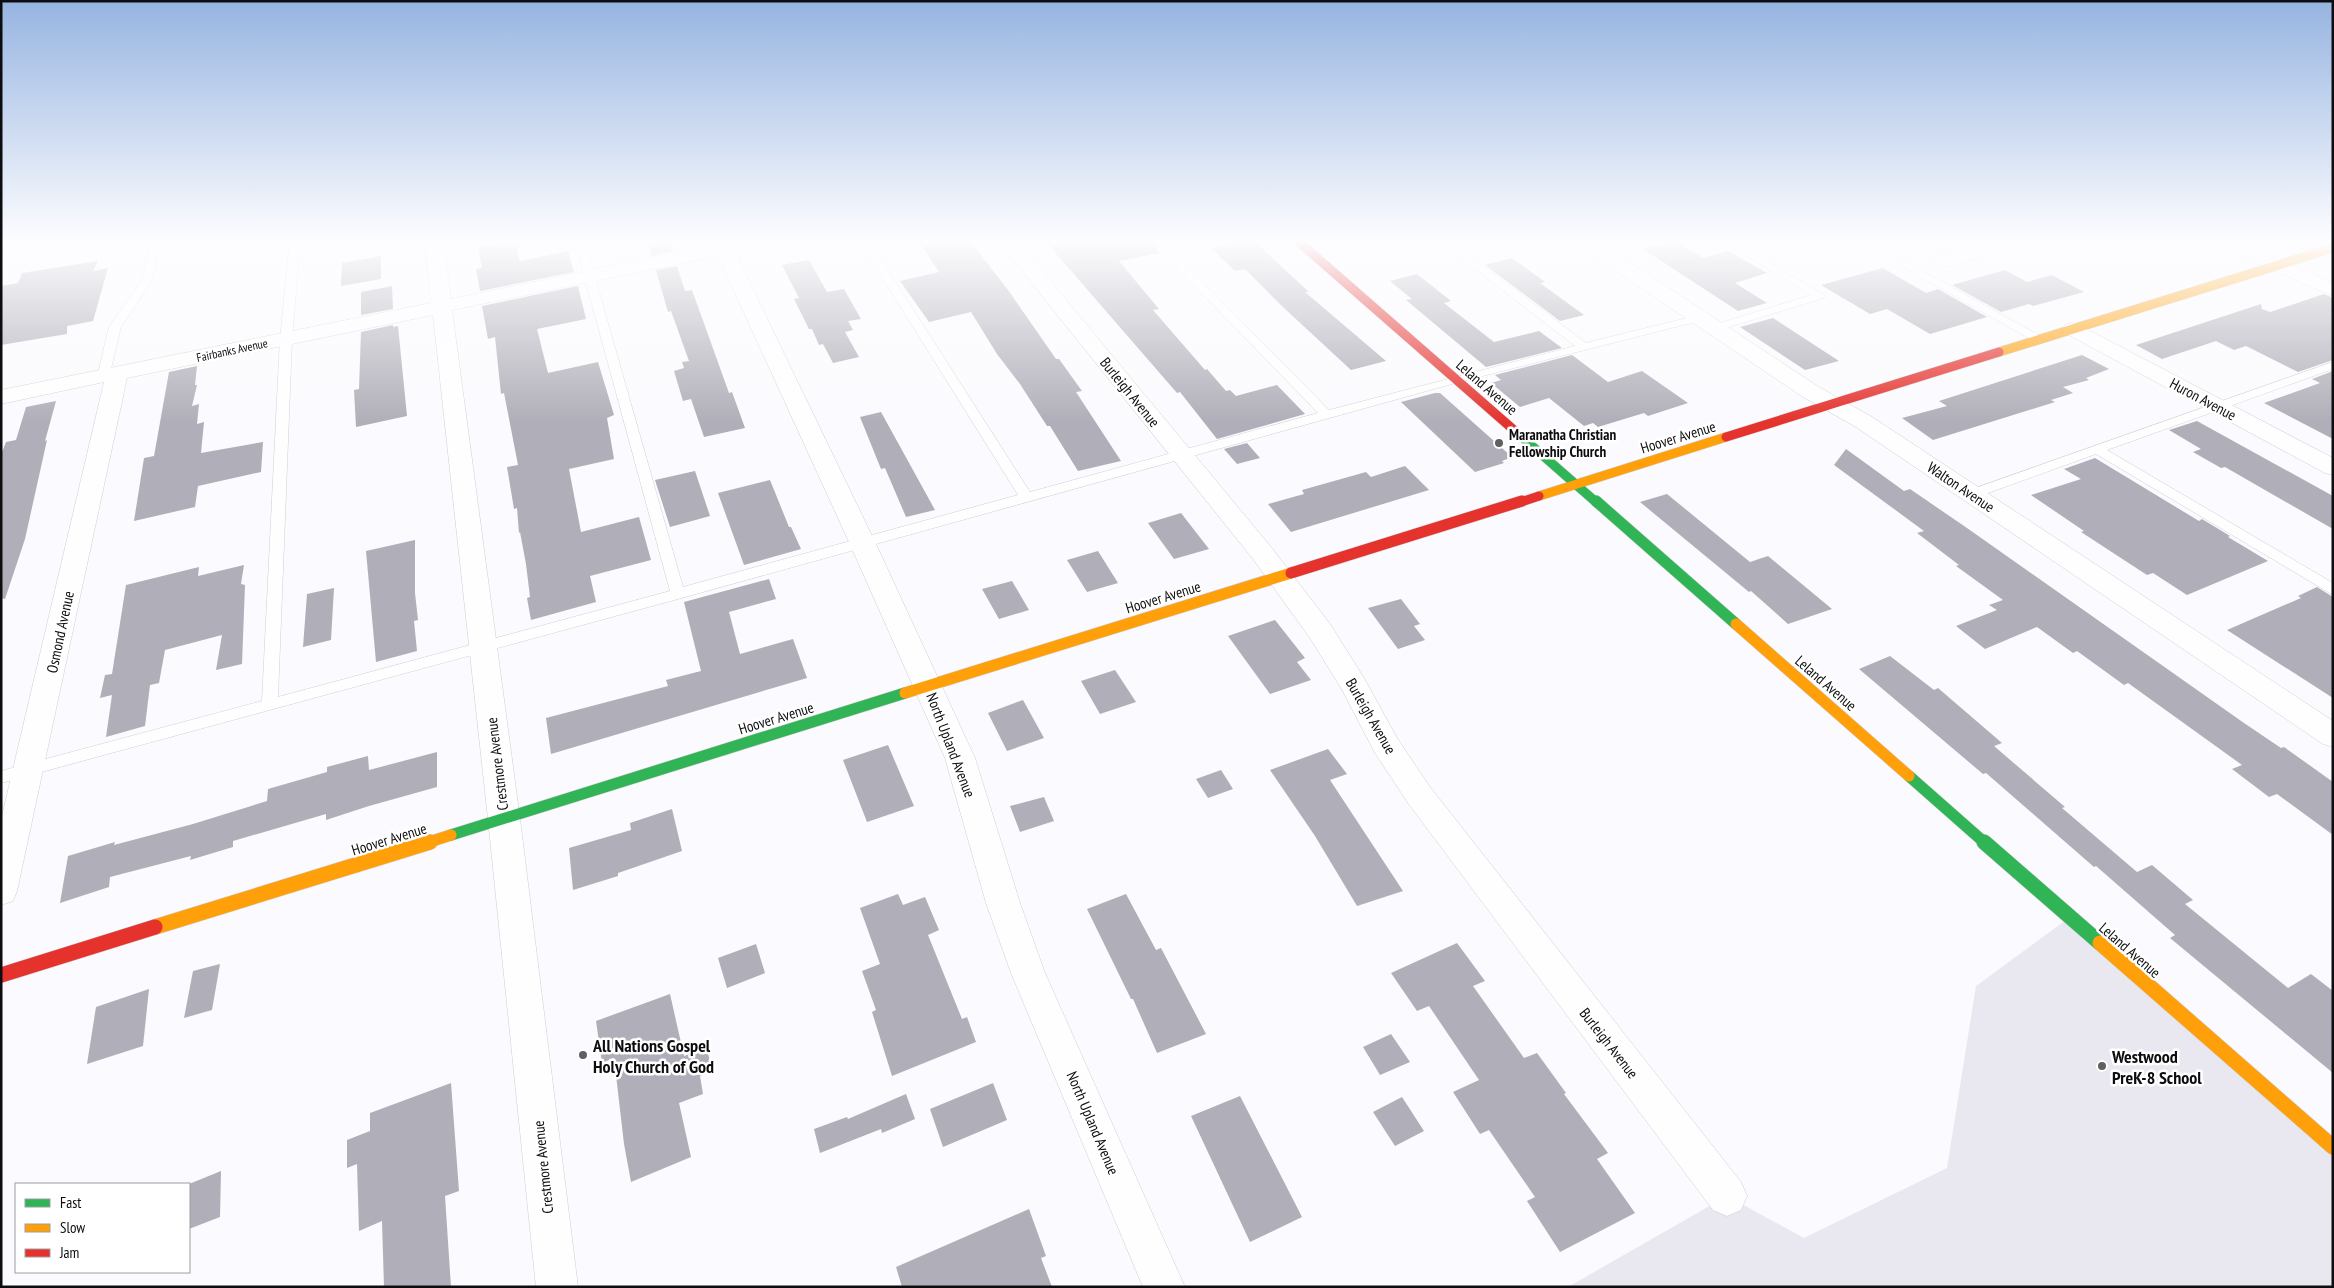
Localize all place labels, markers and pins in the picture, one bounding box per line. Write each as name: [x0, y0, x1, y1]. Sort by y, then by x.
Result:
place label: Maranatha Christian Fellowship Church: [1509, 425, 1616, 461]
marker: Maranatha Christian Fellowship Church: [1493, 437, 1505, 449]
place label: All Nations Gospel Holy Church of God: [592, 1034, 714, 1078]
place label: Westwood PreK-8 School: [2111, 1045, 2202, 1089]
marker: All Nations Gospel Holy Church of God: [577, 1049, 589, 1061]
marker: Westwood PreK-8 School: [2096, 1060, 2108, 1072]

